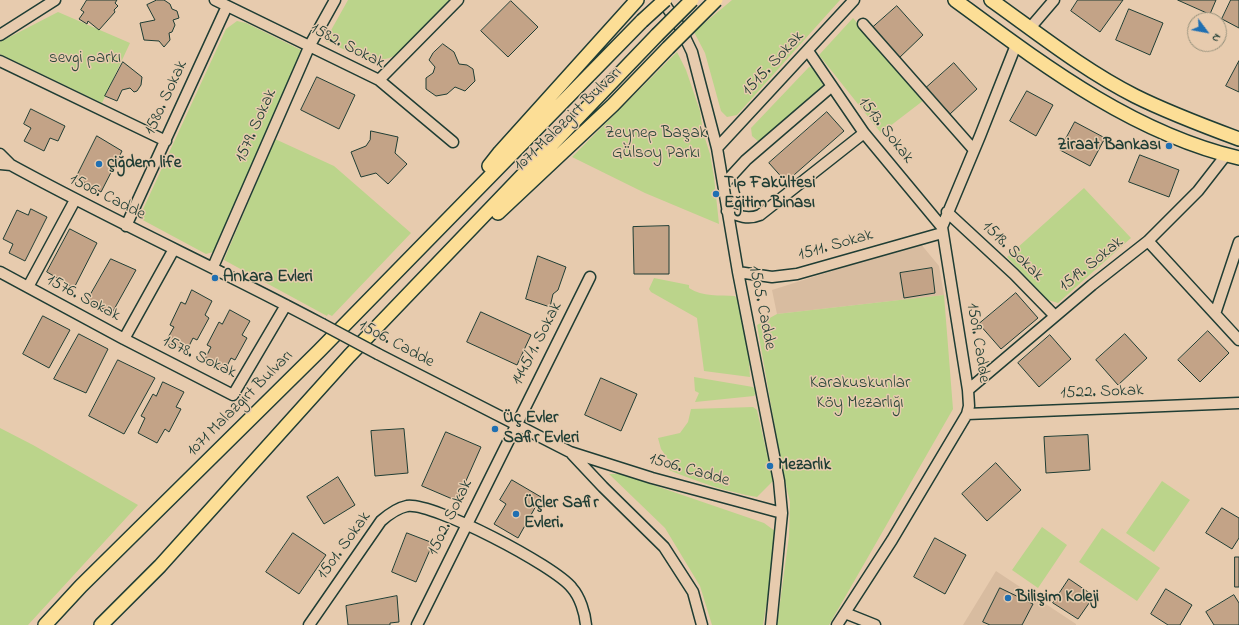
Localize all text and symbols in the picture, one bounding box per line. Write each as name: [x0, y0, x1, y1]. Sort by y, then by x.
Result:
north arrow: [1187, 12, 1227, 52]
street label: 1582. Sokak: [306, 20, 388, 74]
street label: 1515. Sokak: [739, 27, 809, 101]
text: N: [1208, 30, 1225, 45]
park label: sevgi parkı: [49, 49, 121, 69]
street label: 1580. Sokak: [141, 57, 193, 139]
street label: 1071 Malazgirt Bulvarı: [511, 63, 627, 177]
street label: 1579. Sokak: [232, 86, 282, 166]
street label: 1513. Sokak: [853, 94, 917, 168]
park label: Zeynep Başak Gülsoy Parkı: [605, 124, 707, 164]
place label: Ziraat Bankası: [1057, 136, 1161, 156]
marker: Ziraat Bankası: [1164, 141, 1174, 151]
place label: çiğdem life: [107, 154, 181, 174]
marker: çiğdem life: [94, 159, 104, 169]
street label: 1506. Cadde: [65, 170, 149, 226]
place label: Tıp Fakültesi Eğitim Binası: [724, 174, 816, 214]
marker: Tıp Fakültesi Eğitim Binası: [711, 189, 721, 199]
street label: 1518. Sokak: [977, 218, 1047, 286]
street label: 1511. Sokak: [796, 226, 876, 266]
street label: 1519. Sokak: [1056, 233, 1128, 297]
street label: 1505. Cadde: [743, 264, 779, 352]
place label: Ankara Evleri: [223, 268, 313, 288]
street label: 1576. Sokak: [43, 271, 123, 327]
marker: Ankara Evleri: [210, 273, 220, 283]
street label: 1445/1. Sokak: [508, 299, 568, 389]
street label: 1509. Cadde: [961, 302, 993, 384]
street label: 1506. Cadde: [355, 317, 437, 373]
street label: 1578. Sokak: [159, 332, 239, 384]
street label: 1071 Malazgirt Bulvarı: [184, 347, 298, 461]
park label: Karakuskunlar Köy Mezarlığı: [810, 374, 910, 414]
street label: 1522. Sokak: [1060, 381, 1144, 405]
place label: Üç Evler Safir Evleri: [503, 409, 579, 449]
marker: Üç Evler Safir Evleri: [490, 424, 500, 434]
street label: 1506. Cadde: [646, 450, 732, 492]
place label: Mezarlık: [778, 456, 831, 476]
marker: Mezarlık: [765, 461, 775, 471]
street label: 1502. Sokak: [424, 477, 478, 559]
place label: Üçler Safir Evleri.: [524, 494, 599, 534]
street label: 1501. Sokak: [314, 508, 376, 584]
marker: Üçler Safir Evleri.: [511, 509, 521, 519]
place label: Bilişim Koleji: [1016, 588, 1099, 608]
marker: Bilişim Koleji: [1003, 593, 1013, 603]

